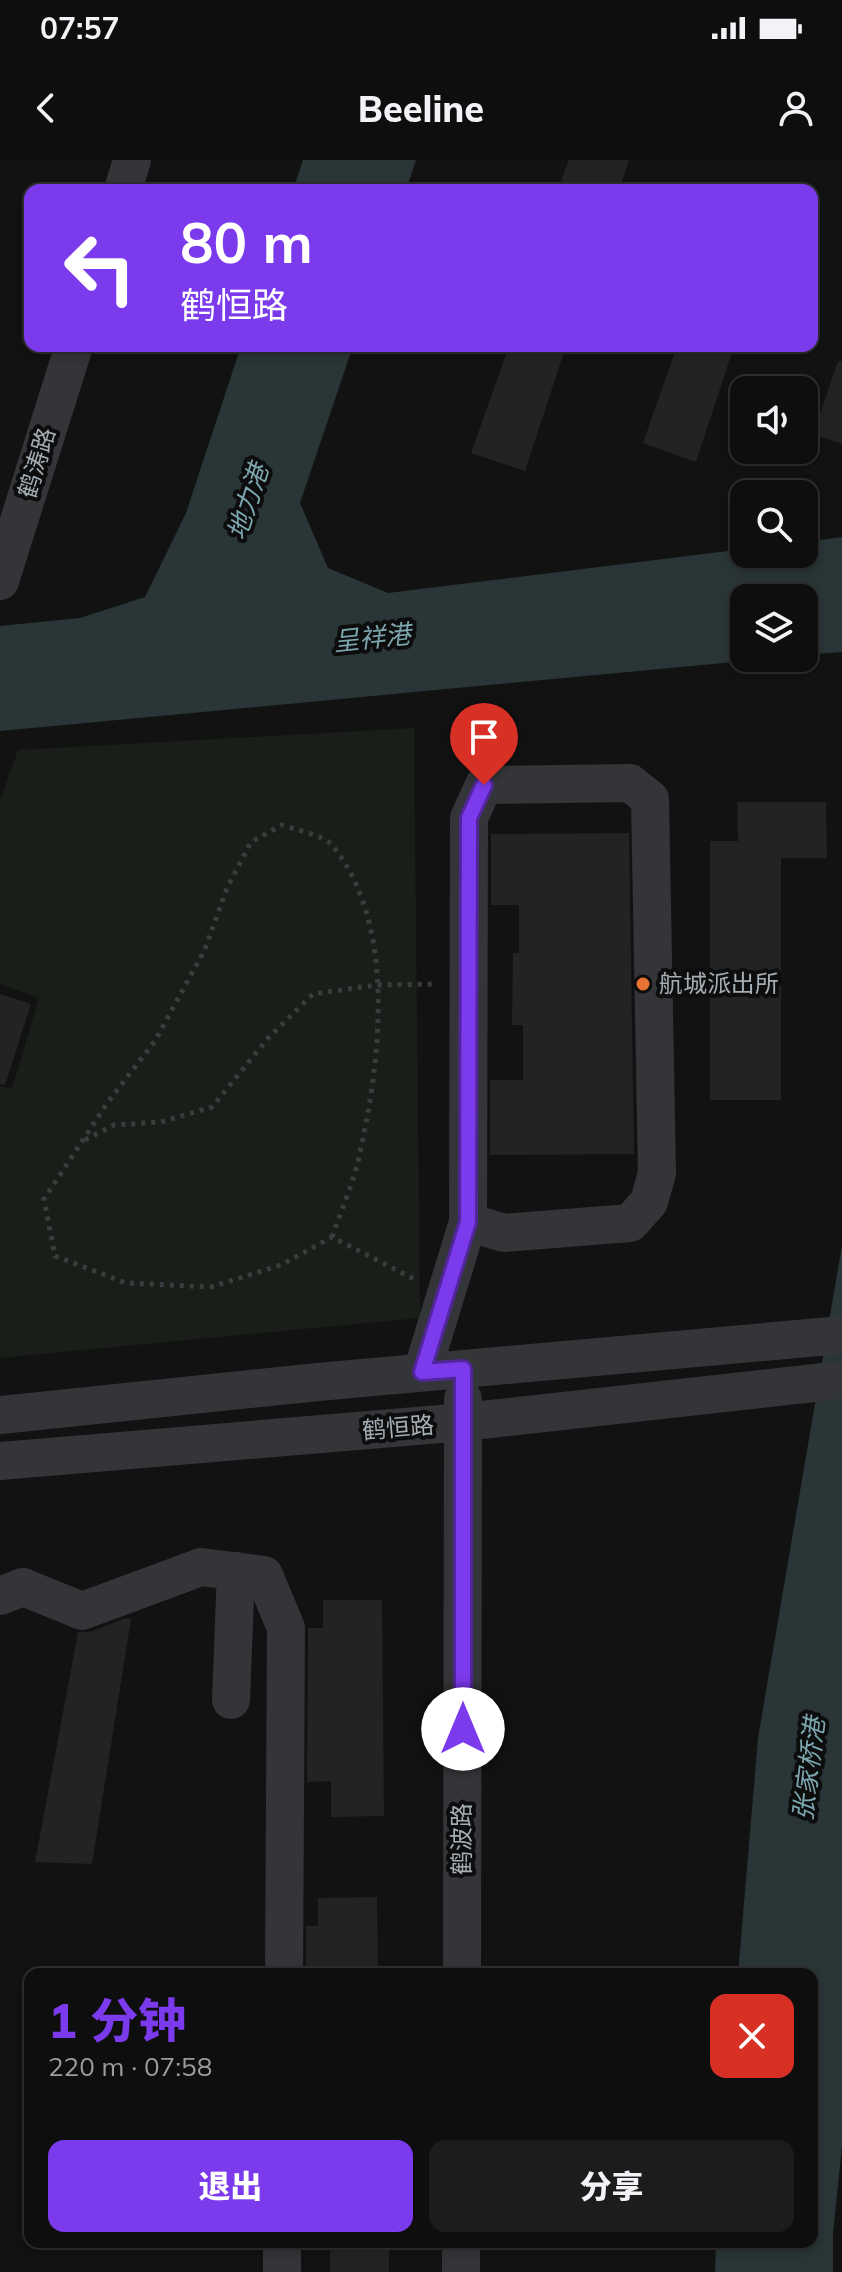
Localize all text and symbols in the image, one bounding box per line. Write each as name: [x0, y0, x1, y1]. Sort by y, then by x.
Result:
text: 07:57: [40, 9, 119, 47]
icon: back: [24, 86, 68, 130]
text: Beeline: [358, 86, 484, 131]
icon: person: [774, 86, 818, 130]
text: 80 m: [180, 207, 313, 277]
icon: left: [48, 216, 152, 320]
text: 鹤恒路: [180, 282, 288, 327]
map controls: [730, 376, 818, 672]
button: sound: [730, 376, 818, 464]
street label: 鹤涛路: [11, 424, 61, 502]
water label: 地力港: [220, 456, 277, 544]
button: search: [730, 480, 818, 568]
button: layers: [730, 584, 818, 672]
water label: 呈祥港: [331, 617, 416, 658]
pin: [450, 703, 518, 785]
icon: arrive: [462, 715, 506, 759]
place label: 航城派出所: [659, 968, 779, 998]
marker: 航城派出所: [634, 975, 652, 993]
street label: 鹤恒路: [361, 1409, 435, 1445]
position arrow: [421, 1687, 505, 1771]
water label: 张家桥港: [786, 1711, 832, 1823]
street label: 鹤波路: [446, 1803, 476, 1875]
text: 1 分钟: [48, 1990, 186, 2050]
button: close: [710, 1994, 794, 2078]
text: 220 m · 07:58: [48, 2050, 212, 2083]
button: 退出: [48, 2140, 413, 2232]
button: 分享: [429, 2140, 794, 2232]

